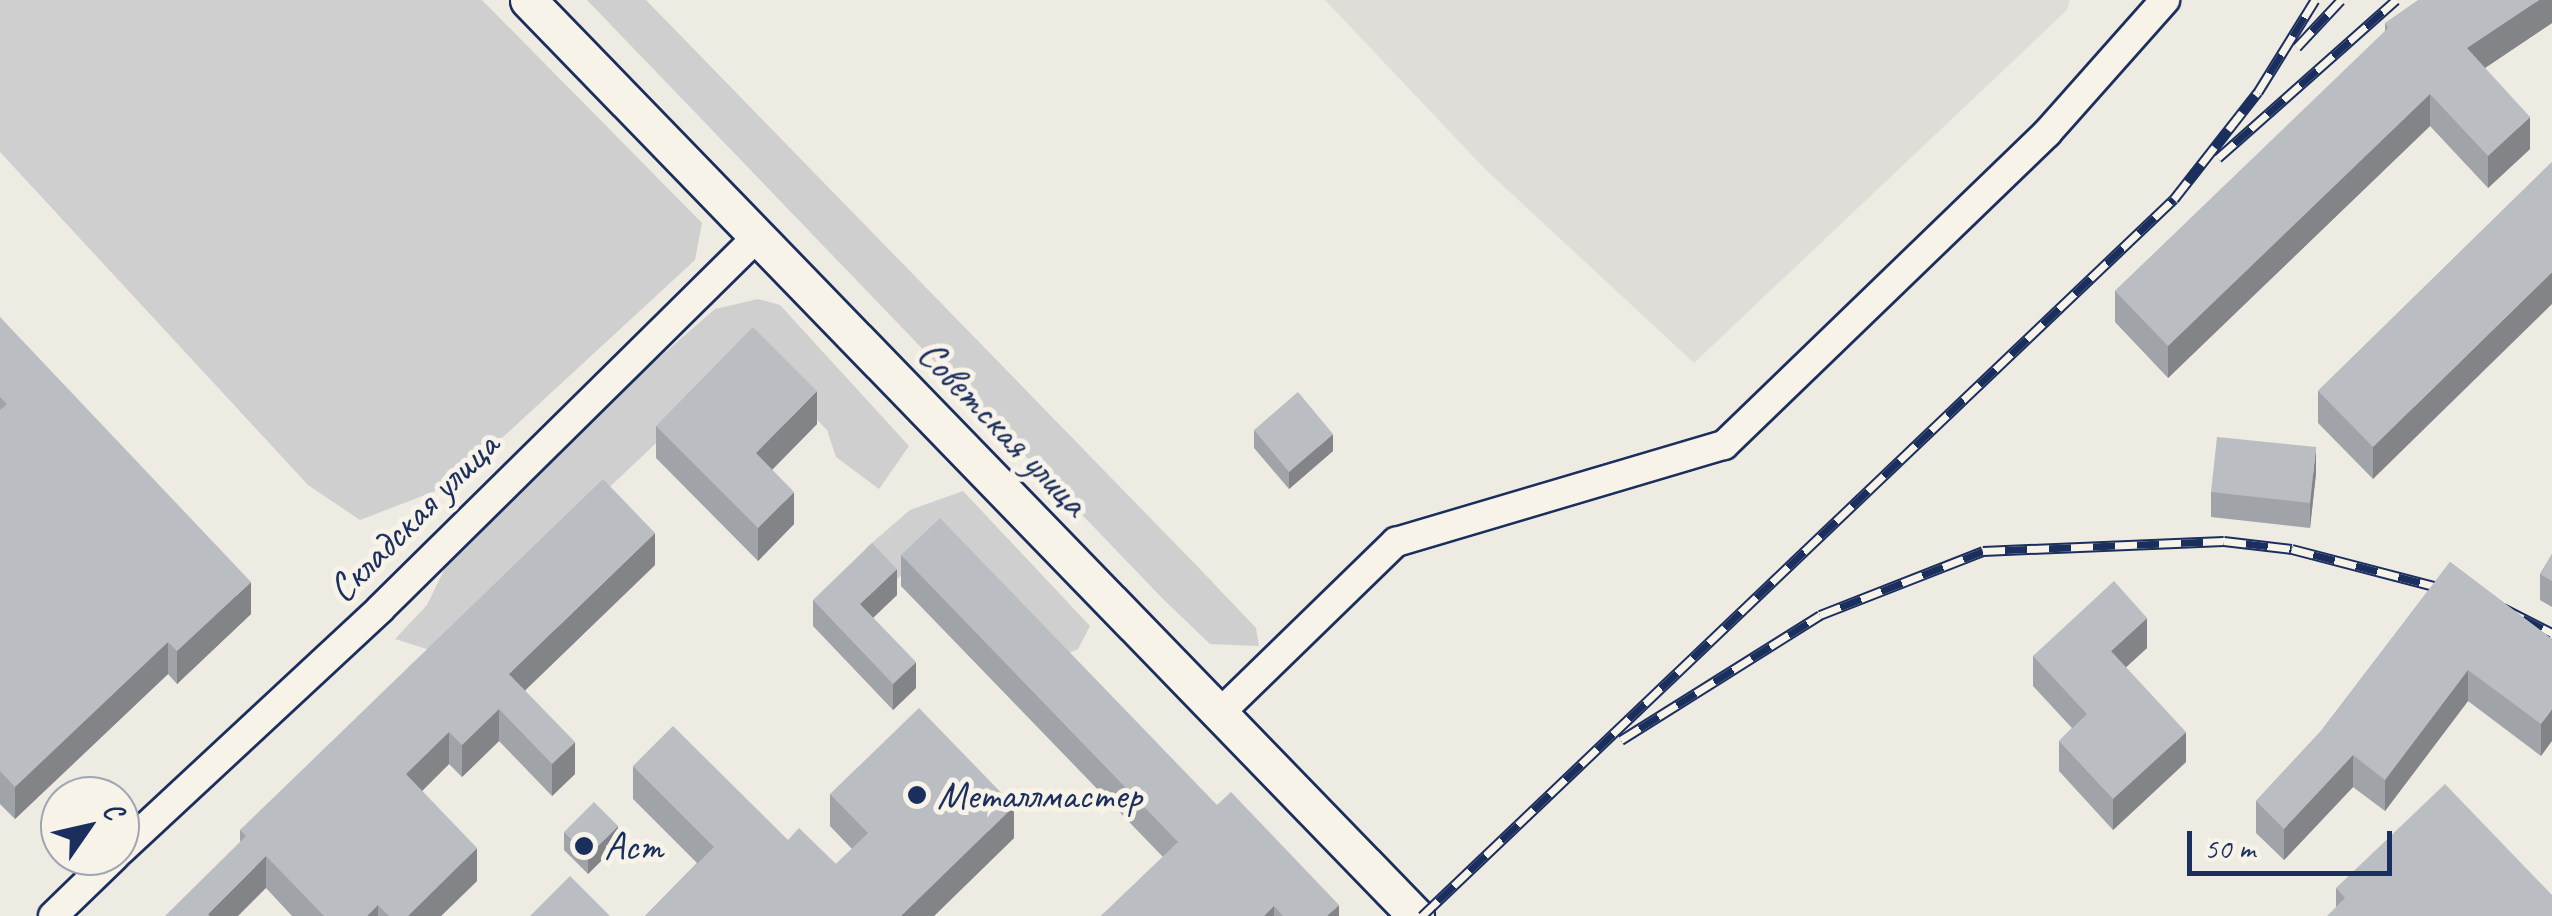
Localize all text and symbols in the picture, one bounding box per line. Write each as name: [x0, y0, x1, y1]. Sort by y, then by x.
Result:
street label: Советская улица: [906, 329, 1100, 527]
street label: Складская улица: [318, 422, 508, 612]
place label: Металлмастер: [937, 771, 1142, 819]
north arrow: [40, 776, 140, 876]
marker: Металлмастер: [906, 784, 928, 806]
text: С: [95, 795, 132, 826]
scale bar: [2192, 811, 2397, 873]
place label: Аст: [604, 822, 663, 870]
text: 50 m: [2204, 829, 2255, 867]
marker: Аст: [573, 835, 595, 857]

